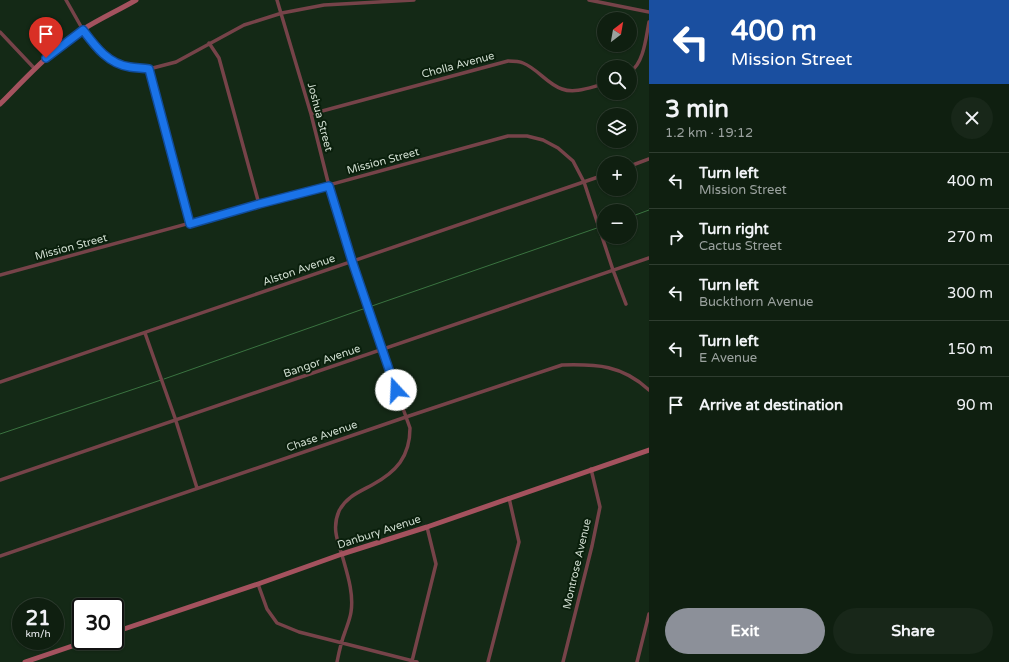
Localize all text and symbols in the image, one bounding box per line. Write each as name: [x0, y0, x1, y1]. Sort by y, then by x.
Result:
north arrow: [597, 12, 637, 52]
map controls: [597, 12, 637, 244]
text: 400 m: [731, 14, 817, 48]
icon: left: [665, 16, 717, 68]
pin: [29, 17, 63, 58]
icon: arrive: [35, 23, 57, 45]
text: Mission Street: [731, 48, 852, 70]
street label: Cholla Avenue: [420, 49, 496, 81]
button: search: [597, 60, 637, 100]
street label: Joshua Street: [305, 81, 335, 153]
text: 3 min: [665, 95, 729, 124]
button: close: [951, 97, 993, 139]
button: layers: [597, 108, 637, 148]
text: 1.2 km · 19:12: [665, 125, 753, 141]
street label: Mission Street: [345, 145, 421, 177]
button: +: [597, 156, 637, 196]
text: Turn left: [699, 164, 759, 182]
icon: left: [665, 170, 687, 192]
text: 400 m: [947, 172, 993, 190]
text: Mission Street: [699, 182, 787, 198]
button: −: [597, 204, 637, 244]
text: Turn right: [699, 220, 769, 238]
icon: right: [665, 226, 687, 248]
text: 270 m: [947, 228, 993, 246]
street label: Mission Street: [33, 231, 109, 263]
text: Cactus Street: [699, 238, 782, 254]
street label: Alston Avenue: [261, 252, 337, 288]
text: Turn left: [699, 276, 759, 294]
icon: left: [665, 282, 687, 304]
text: 300 m: [947, 284, 993, 302]
text: Buckthorn Avenue: [699, 294, 813, 310]
text: Turn left: [699, 332, 759, 350]
icon: left: [665, 338, 687, 360]
text: 150 m: [947, 340, 993, 358]
street label: Bangor Avenue: [282, 342, 362, 380]
text: E Avenue: [699, 350, 757, 366]
position arrow: [375, 369, 417, 411]
icon: arrive: [665, 394, 687, 416]
text: Arrive at destination: [699, 396, 843, 414]
text: 90 m: [956, 396, 993, 414]
street label: Chase Avenue: [285, 418, 359, 454]
street label: Danbury Avenue: [336, 512, 422, 552]
street label: Montrose Avenue: [560, 518, 594, 610]
speed limit sign: 30: [72, 598, 124, 650]
text: 21: [25, 607, 51, 631]
button: Exit: [665, 608, 825, 654]
button: Share: [833, 608, 993, 654]
text: km/h: [25, 628, 51, 640]

